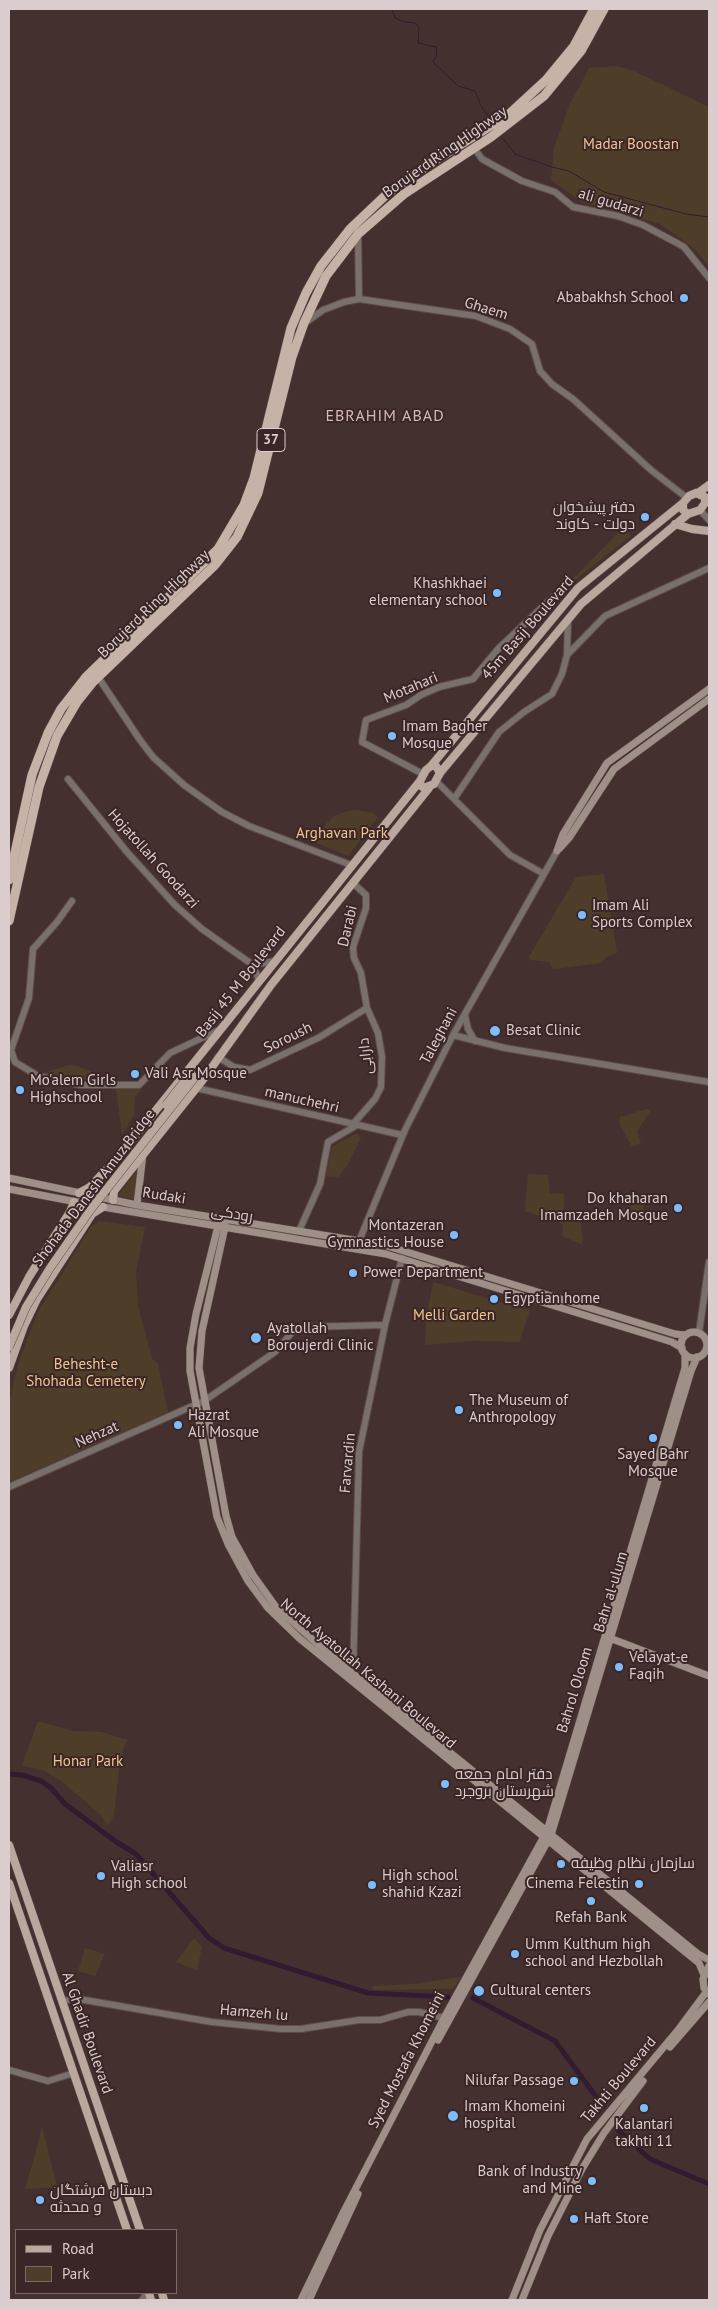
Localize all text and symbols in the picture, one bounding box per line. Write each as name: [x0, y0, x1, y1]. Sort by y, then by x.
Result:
street label: Borujerd Ring Highway: [379, 102, 511, 202]
park label: Madar Boostan: [583, 136, 679, 154]
street label: ali gudarzi: [576, 185, 646, 221]
place label: Ababakhsh School: [557, 289, 674, 307]
marker: Ababakhsh School: [678, 292, 690, 304]
street label: Ghaem: [462, 294, 510, 324]
district label: EBRAHIM ABAD: [324, 406, 446, 426]
road number: 37: [257, 428, 285, 452]
place label: دفتر پیشخوان دولت - کاوند: [553, 499, 635, 534]
marker: دفتر پیشخوان دولت - کاوند: [639, 511, 651, 523]
street label: Borujerd Ring Highway: [95, 546, 213, 662]
street label: 45m Basij Boulevard: [478, 572, 578, 684]
place label: Khashkhaei elementary school: [369, 575, 487, 610]
marker: Khashkhaei elementary school: [491, 587, 503, 599]
street label: Motahari: [381, 669, 441, 707]
place label: Imam Bagher Mosque: [402, 718, 487, 753]
marker: Imam Bagher Mosque: [386, 730, 398, 742]
street label: Hojatollah Goodarzi: [104, 806, 202, 912]
park label: Arghavan Park: [296, 825, 388, 843]
place label: Imam Ali Sports Complex: [592, 897, 693, 932]
street label: Darabi: [335, 904, 361, 948]
marker: Imam Ali Sports Complex: [576, 909, 588, 921]
street label: Basij 45 M Boulevard: [192, 923, 290, 1041]
street label: Taleghani: [417, 1004, 461, 1068]
street label: Soroush: [261, 1019, 315, 1057]
place label: Besat Clinic: [506, 1022, 581, 1040]
marker: Besat Clinic: [488, 1024, 502, 1038]
street label: دارابی: [355, 1037, 377, 1075]
place label: Vali Asr Mosque: [145, 1065, 247, 1083]
marker: Vali Asr Mosque: [129, 1068, 141, 1080]
place label: Mo'alem Girls Highschool: [30, 1072, 116, 1107]
street label: manuchehri: [263, 1083, 341, 1117]
marker: Mo'alem Girls Highschool: [14, 1084, 26, 1096]
street label: Shohada Danesh Amuz Bridge: [29, 1106, 159, 1270]
street label: Rudaki: [141, 1184, 187, 1208]
place label: Do khaharan Imamzadeh Mosque: [540, 1190, 668, 1225]
street label: رودکی: [210, 1202, 254, 1226]
marker: Do khaharan Imamzadeh Mosque: [672, 1202, 684, 1214]
place label: Montazeran Gymnastics House: [327, 1217, 444, 1252]
marker: Montazeran Gymnastics House: [448, 1229, 460, 1241]
place label: Power Department: [363, 1264, 483, 1282]
marker: Power Department: [347, 1267, 359, 1279]
place label: Egyptian home: [504, 1290, 600, 1308]
marker: Egyptian home: [488, 1293, 500, 1305]
park label: Melli Garden: [413, 1307, 495, 1325]
place label: Ayatollah Boroujerdi Clinic: [267, 1320, 374, 1355]
marker: Ayatollah Boroujerdi Clinic: [249, 1331, 263, 1345]
park label: Behesht-e Shohada Cemetery: [26, 1356, 146, 1391]
place label: The Museum of Anthropology: [469, 1392, 568, 1427]
marker: The Museum of Anthropology: [453, 1404, 465, 1416]
place label: Hazrat Ali Mosque: [188, 1407, 259, 1442]
street label: Nehzat: [73, 1418, 121, 1452]
marker: Hazrat Ali Mosque: [172, 1419, 184, 1431]
street label: Farvardin: [336, 1432, 360, 1494]
marker: Sayed Bahr Mosque: [647, 1432, 659, 1444]
place label: Sayed Bahr Mosque: [617, 1446, 689, 1481]
street label: Bahr al-ulum: [590, 1549, 632, 1635]
street label: North Ayatollah Kashani Boulevard: [277, 1595, 459, 1753]
street label: Bahrol Oloom: [553, 1645, 597, 1735]
place label: Velayat-e Faqih: [629, 1649, 688, 1684]
marker: Velayat-e Faqih: [613, 1661, 625, 1673]
park label: Honar Park: [53, 1753, 123, 1771]
place label: دفتر امام جمعه شهرستان بروجرد: [455, 1766, 554, 1801]
marker: دفتر امام جمعه شهرستان بروجرد: [439, 1778, 451, 1790]
place label: سازمان نظام وظیفه: [571, 1855, 695, 1873]
place label: Valiasr High school: [111, 1858, 187, 1893]
marker: سازمان نظام وظیفه: [555, 1858, 567, 1870]
place label: High school shahid Kzazi: [382, 1867, 462, 1902]
marker: Valiasr High school: [95, 1870, 107, 1882]
place label: Cinema Felestin: [526, 1875, 629, 1893]
marker: Cinema Felestin: [633, 1878, 645, 1890]
marker: High school shahid Kzazi: [366, 1879, 378, 1891]
marker: Refah Bank: [585, 1895, 597, 1907]
place label: Refah Bank: [555, 1909, 627, 1927]
place label: Umm Kulthum high school and Hezbollah: [525, 1936, 663, 1971]
marker: Umm Kulthum high school and Hezbollah: [509, 1948, 521, 1960]
street label: Al Ghadir Boulevard: [58, 1970, 116, 2096]
place label: Cultural centers: [490, 1982, 591, 2000]
marker: Cultural centers: [472, 1984, 486, 1998]
street label: Syed Mostafa Khomeini: [365, 1989, 449, 2131]
street label: Hamzeh lu: [219, 2001, 289, 2025]
street label: Takhti Boulevard: [578, 2033, 660, 2127]
place label: Nilufar Passage: [465, 2072, 564, 2090]
marker: Nilufar Passage: [568, 2075, 580, 2087]
place label: Imam Khomeini hospital: [464, 2098, 566, 2133]
marker: Kalantari takhti 11: [638, 2102, 650, 2114]
marker: Imam Khomeini hospital: [446, 2109, 460, 2123]
place label: Kalantari takhti 11: [615, 2116, 673, 2151]
place label: Bank of Industry and Mine: [478, 2163, 582, 2198]
marker: Bank of Industry and Mine: [586, 2175, 598, 2187]
place label: دبستان فرشتگان و محدثه: [50, 2182, 152, 2217]
marker: دبستان فرشتگان و محدثه: [34, 2194, 46, 2206]
place label: Haft Store: [584, 2210, 649, 2228]
marker: Haft Store: [568, 2213, 580, 2225]
legend: [15, 2229, 178, 2294]
text: Road: [62, 2239, 94, 2258]
text: Park: [62, 2264, 90, 2283]

